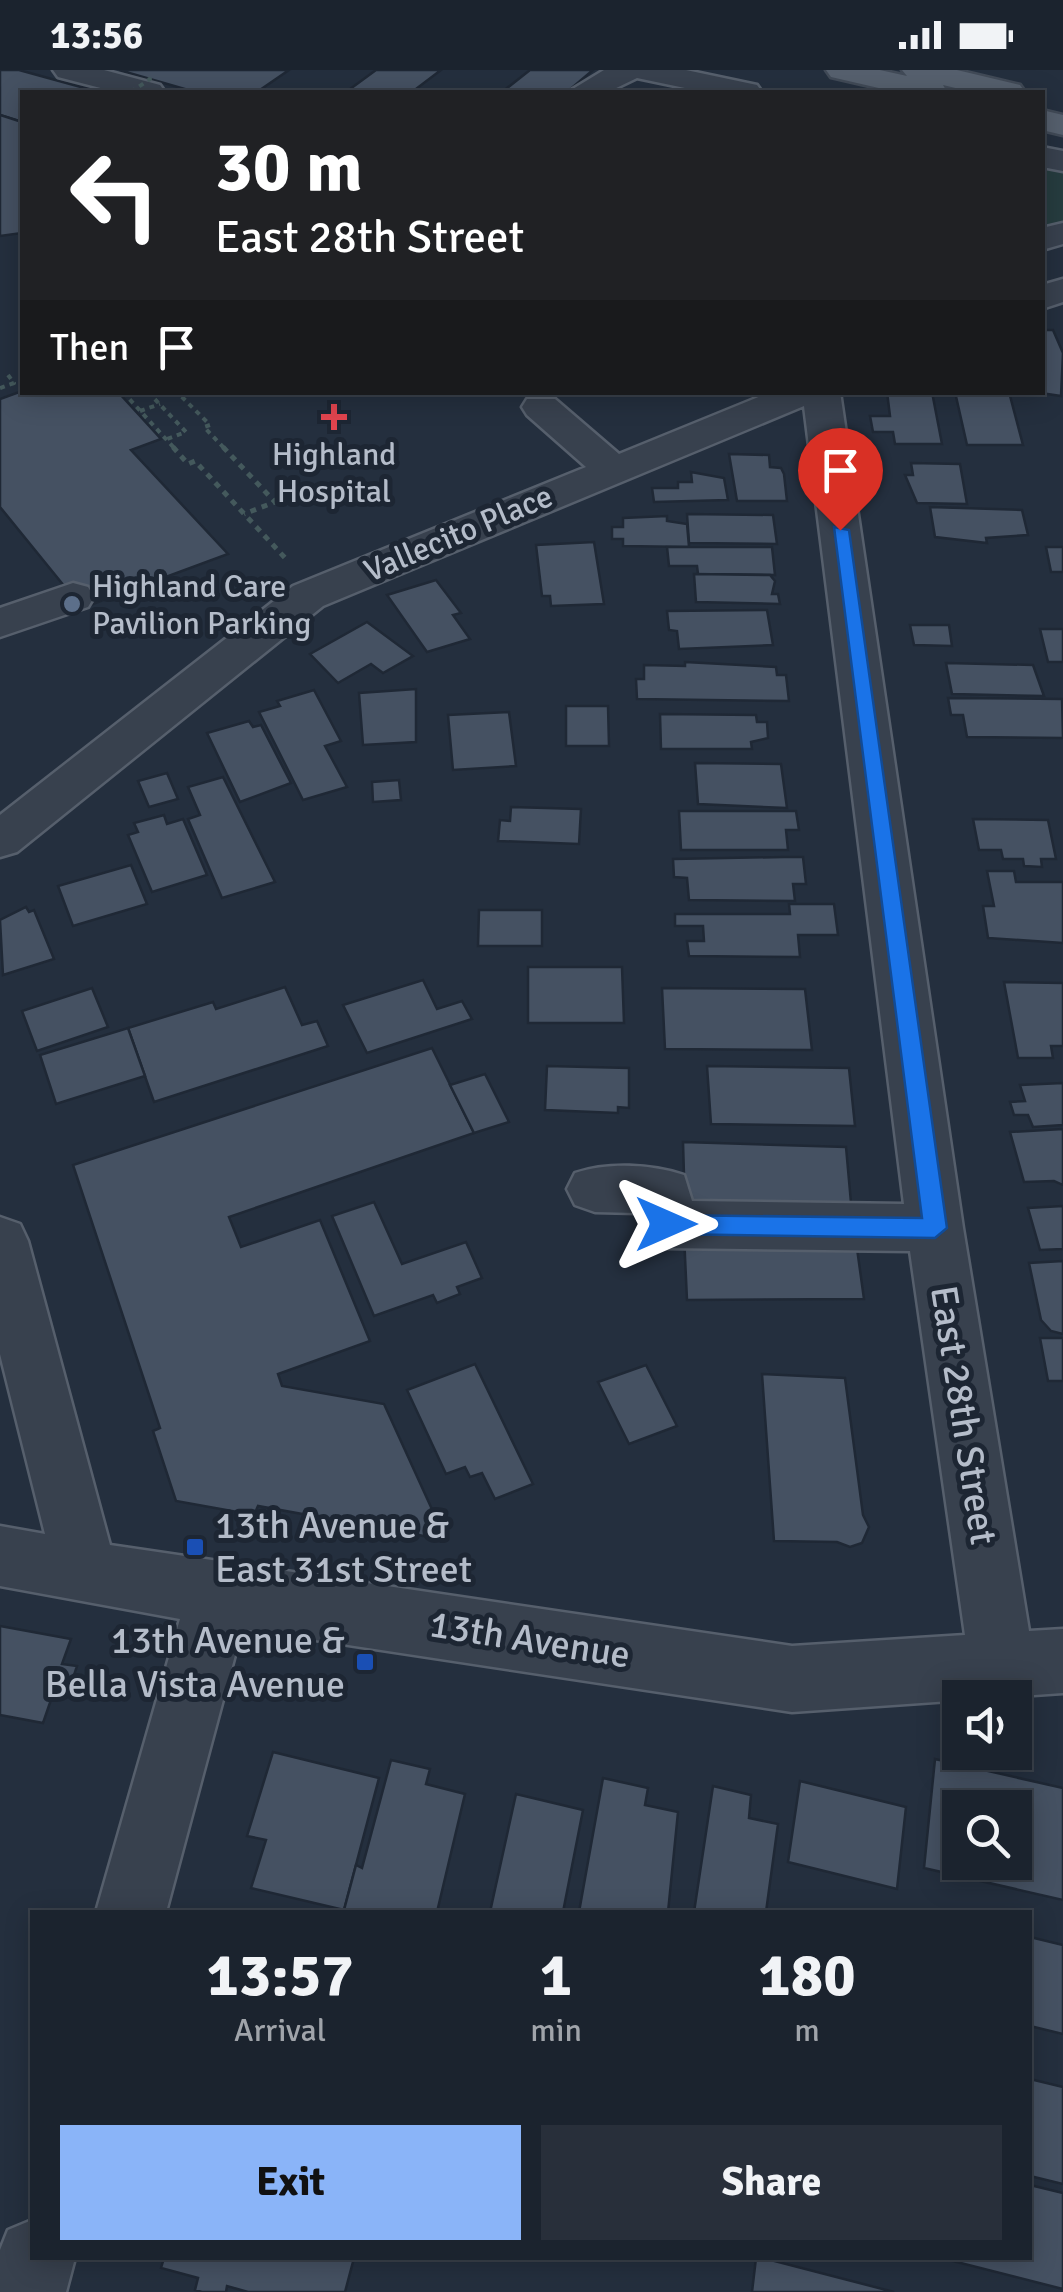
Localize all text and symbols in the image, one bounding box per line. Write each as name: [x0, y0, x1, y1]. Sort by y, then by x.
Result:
text: 13:56: [50, 12, 143, 59]
text: 30 m: [215, 124, 363, 210]
icon: left: [50, 130, 180, 260]
text: East 28th Street: [215, 210, 524, 265]
icon: arrive: [149, 320, 204, 375]
text: Then: [50, 324, 129, 371]
marker: Highland Hospital: [321, 404, 347, 430]
pin: [798, 428, 883, 531]
place label: Highland Hospital: [272, 435, 396, 511]
icon: arrive: [813, 443, 868, 498]
street label: Vallecito Place: [358, 476, 558, 591]
place label: Highland Care Pavilion Parking: [92, 567, 311, 643]
marker: Highland Care Pavilion Parking: [61, 593, 83, 615]
position arrow: [614, 1172, 718, 1276]
street label: East 28th Street: [920, 1282, 1007, 1548]
place label: 13th Avenue & East 31st Street: [215, 1502, 472, 1593]
marker: 13th Avenue & East 31st Street: [184, 1536, 206, 1558]
street label: 13th Avenue: [426, 1600, 633, 1679]
place label: 13th Avenue & Bella Vista Avenue: [45, 1617, 345, 1708]
marker: 13th Avenue & Bella Vista Avenue: [354, 1651, 376, 1673]
map controls: [942, 1680, 1032, 1880]
button: sound: [942, 1680, 1032, 1770]
button: search: [942, 1790, 1032, 1880]
text: 13:57: [206, 1939, 354, 2013]
text: 1: [540, 1939, 572, 2013]
text: 180: [758, 1939, 856, 2013]
text: Arrival: [234, 2011, 326, 2050]
text: min: [530, 2011, 582, 2050]
text: m: [794, 2011, 820, 2050]
button: Exit: [60, 2125, 521, 2240]
button: Share: [541, 2125, 1002, 2240]

